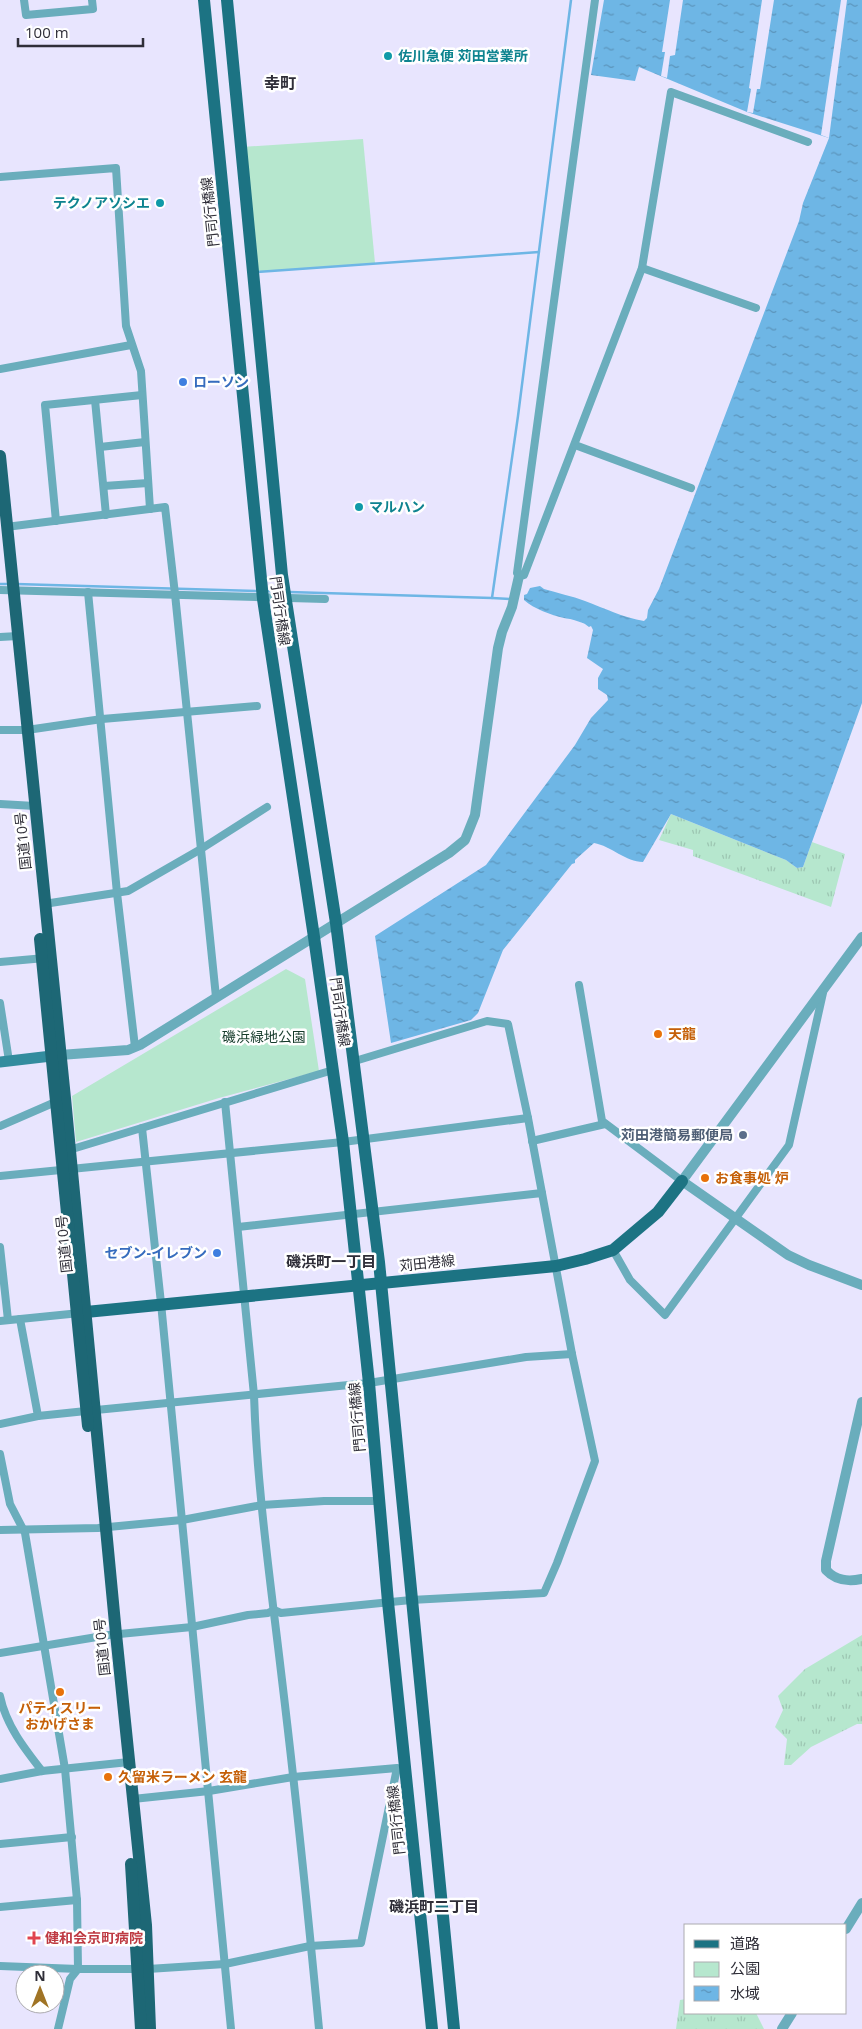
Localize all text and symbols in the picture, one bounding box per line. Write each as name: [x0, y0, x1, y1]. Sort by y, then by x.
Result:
scale bar: [18, 15, 142, 47]
text: 100 m: [25, 22, 69, 42]
place label: 佐川急便 苅田営業所: [398, 46, 528, 65]
marker: 佐川急便 苅田営業所: [382, 50, 394, 62]
district label: 幸町: [264, 72, 296, 94]
street label: 門司行橋線: [196, 176, 223, 248]
place label: テクノアソシエ: [53, 193, 150, 212]
marker: テクノアソシエ: [154, 197, 166, 209]
place label: ローソン: [193, 372, 249, 391]
marker: ローソン: [177, 376, 189, 388]
place label: マルハン: [369, 497, 425, 516]
marker: マルハン: [353, 501, 365, 513]
street label: 門司行橋線: [266, 575, 295, 647]
street label: 国道10号: [10, 811, 35, 871]
street label: 門司行橋線: [326, 976, 355, 1048]
place label: 天龍: [668, 1024, 696, 1043]
park label: 磯浜緑地公園: [222, 1027, 306, 1046]
marker: 天龍: [652, 1028, 664, 1040]
place label: 苅田港簡易郵便局: [621, 1125, 733, 1144]
marker: 苅田港簡易郵便局: [737, 1129, 749, 1141]
place label: お食事処 炉: [715, 1168, 789, 1187]
marker: お食事処 炉: [699, 1172, 711, 1184]
street label: 国道10号: [51, 1214, 76, 1274]
place label: セブン-イレブン: [104, 1243, 207, 1262]
marker: セブン-イレブン: [211, 1247, 223, 1259]
street label: 苅田港線: [398, 1250, 456, 1275]
district label: 磯浜町一丁目: [286, 1251, 376, 1271]
street label: 門司行橋線: [344, 1381, 369, 1453]
street label: 国道10号: [89, 1617, 114, 1677]
marker: パティスリー おかげさま: [54, 1686, 66, 1698]
place label: パティスリー おかげさま: [18, 1698, 102, 1733]
place label: 久留米ラーメン 玄龍: [118, 1767, 247, 1786]
marker: 久留米ラーメン 玄龍: [102, 1771, 114, 1783]
street label: 門司行橋線: [382, 1784, 409, 1856]
district label: 磯浜町二丁目: [389, 1896, 479, 1916]
legend: [684, 1924, 847, 2014]
place label: 健和会京町病院: [45, 1928, 143, 1947]
marker: 健和会京町病院: [27, 1931, 41, 1945]
text: 道路: [730, 1933, 760, 1953]
text: 公園: [730, 1958, 760, 1978]
north arrow: [15, 1964, 65, 2014]
text: N: [34, 1966, 46, 1985]
text: 水域: [730, 1983, 760, 2003]

